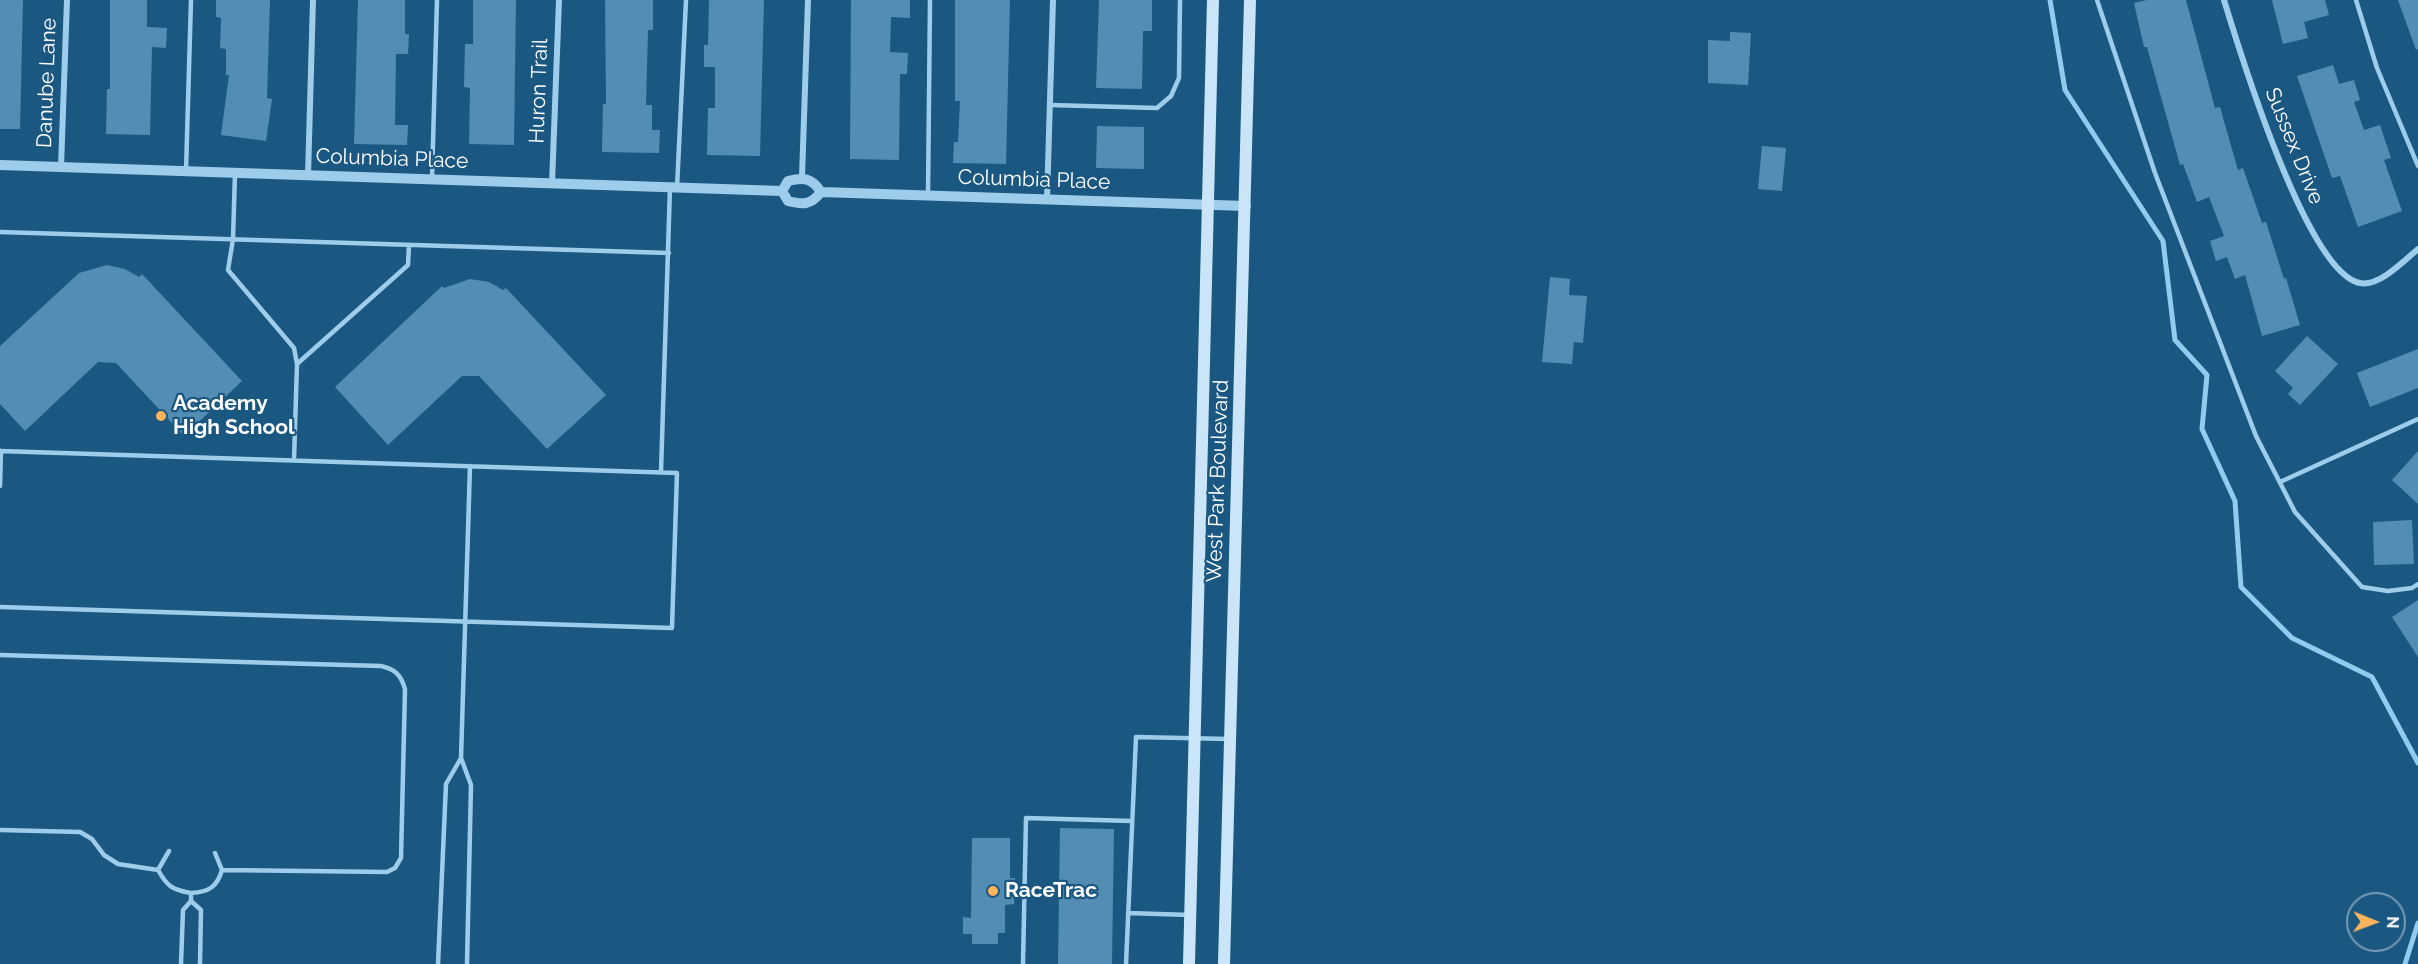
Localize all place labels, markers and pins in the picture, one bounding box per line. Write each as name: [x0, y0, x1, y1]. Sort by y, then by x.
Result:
place label: Academy High School: [173, 391, 295, 441]
marker: Academy High School: [154, 409, 168, 423]
place label: RaceTrac: [1005, 878, 1097, 904]
marker: RaceTrac: [986, 884, 1000, 898]

